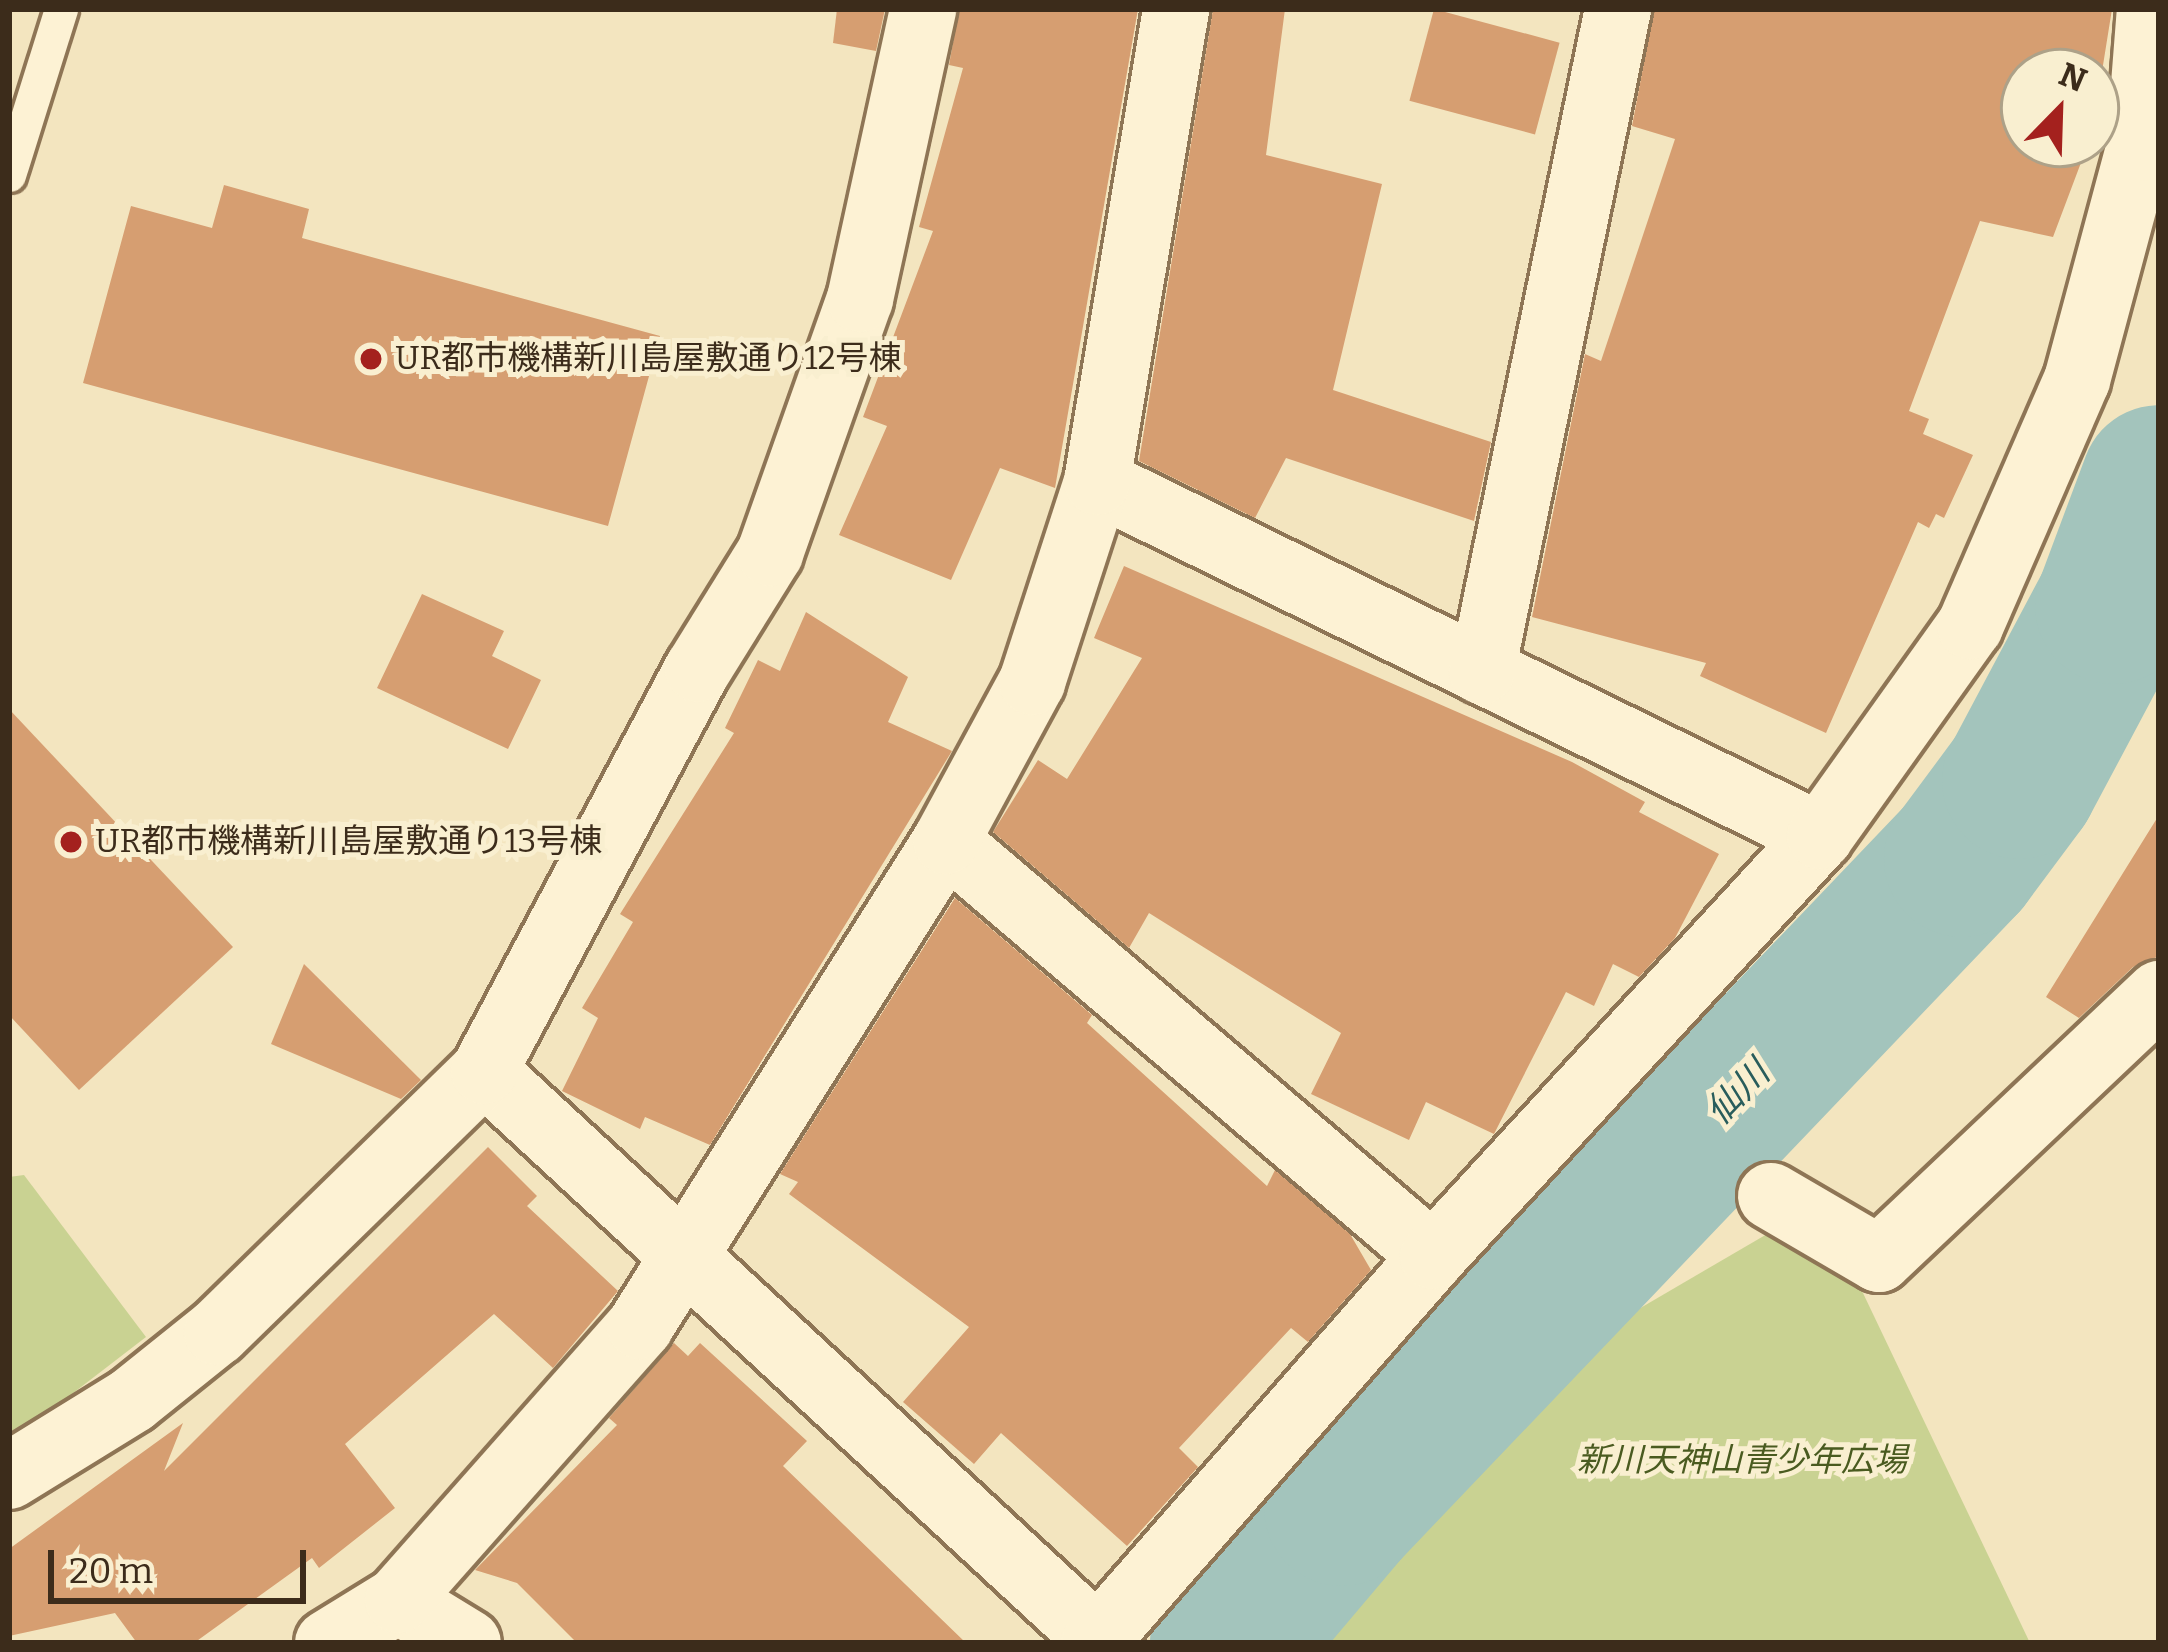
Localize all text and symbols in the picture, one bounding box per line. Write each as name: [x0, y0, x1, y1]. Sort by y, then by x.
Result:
north arrow: [2000, 48, 2120, 168]
text: N: [2053, 54, 2092, 101]
place label: UR都市機構新川島屋敷通り12号棟: [395, 339, 902, 379]
marker: UR都市機構新川島屋敷通り12号棟: [358, 346, 384, 372]
place label: UR都市機構新川島屋敷通り13号棟: [95, 822, 602, 862]
marker: UR都市機構新川島屋敷通り13号棟: [58, 829, 84, 855]
water label: 仙川: [1697, 1052, 1779, 1134]
park label: 新川天神山青少年広場: [1577, 1441, 1907, 1481]
scale bar: [54, 1526, 312, 1600]
text: 20 m: [69, 1549, 153, 1593]

